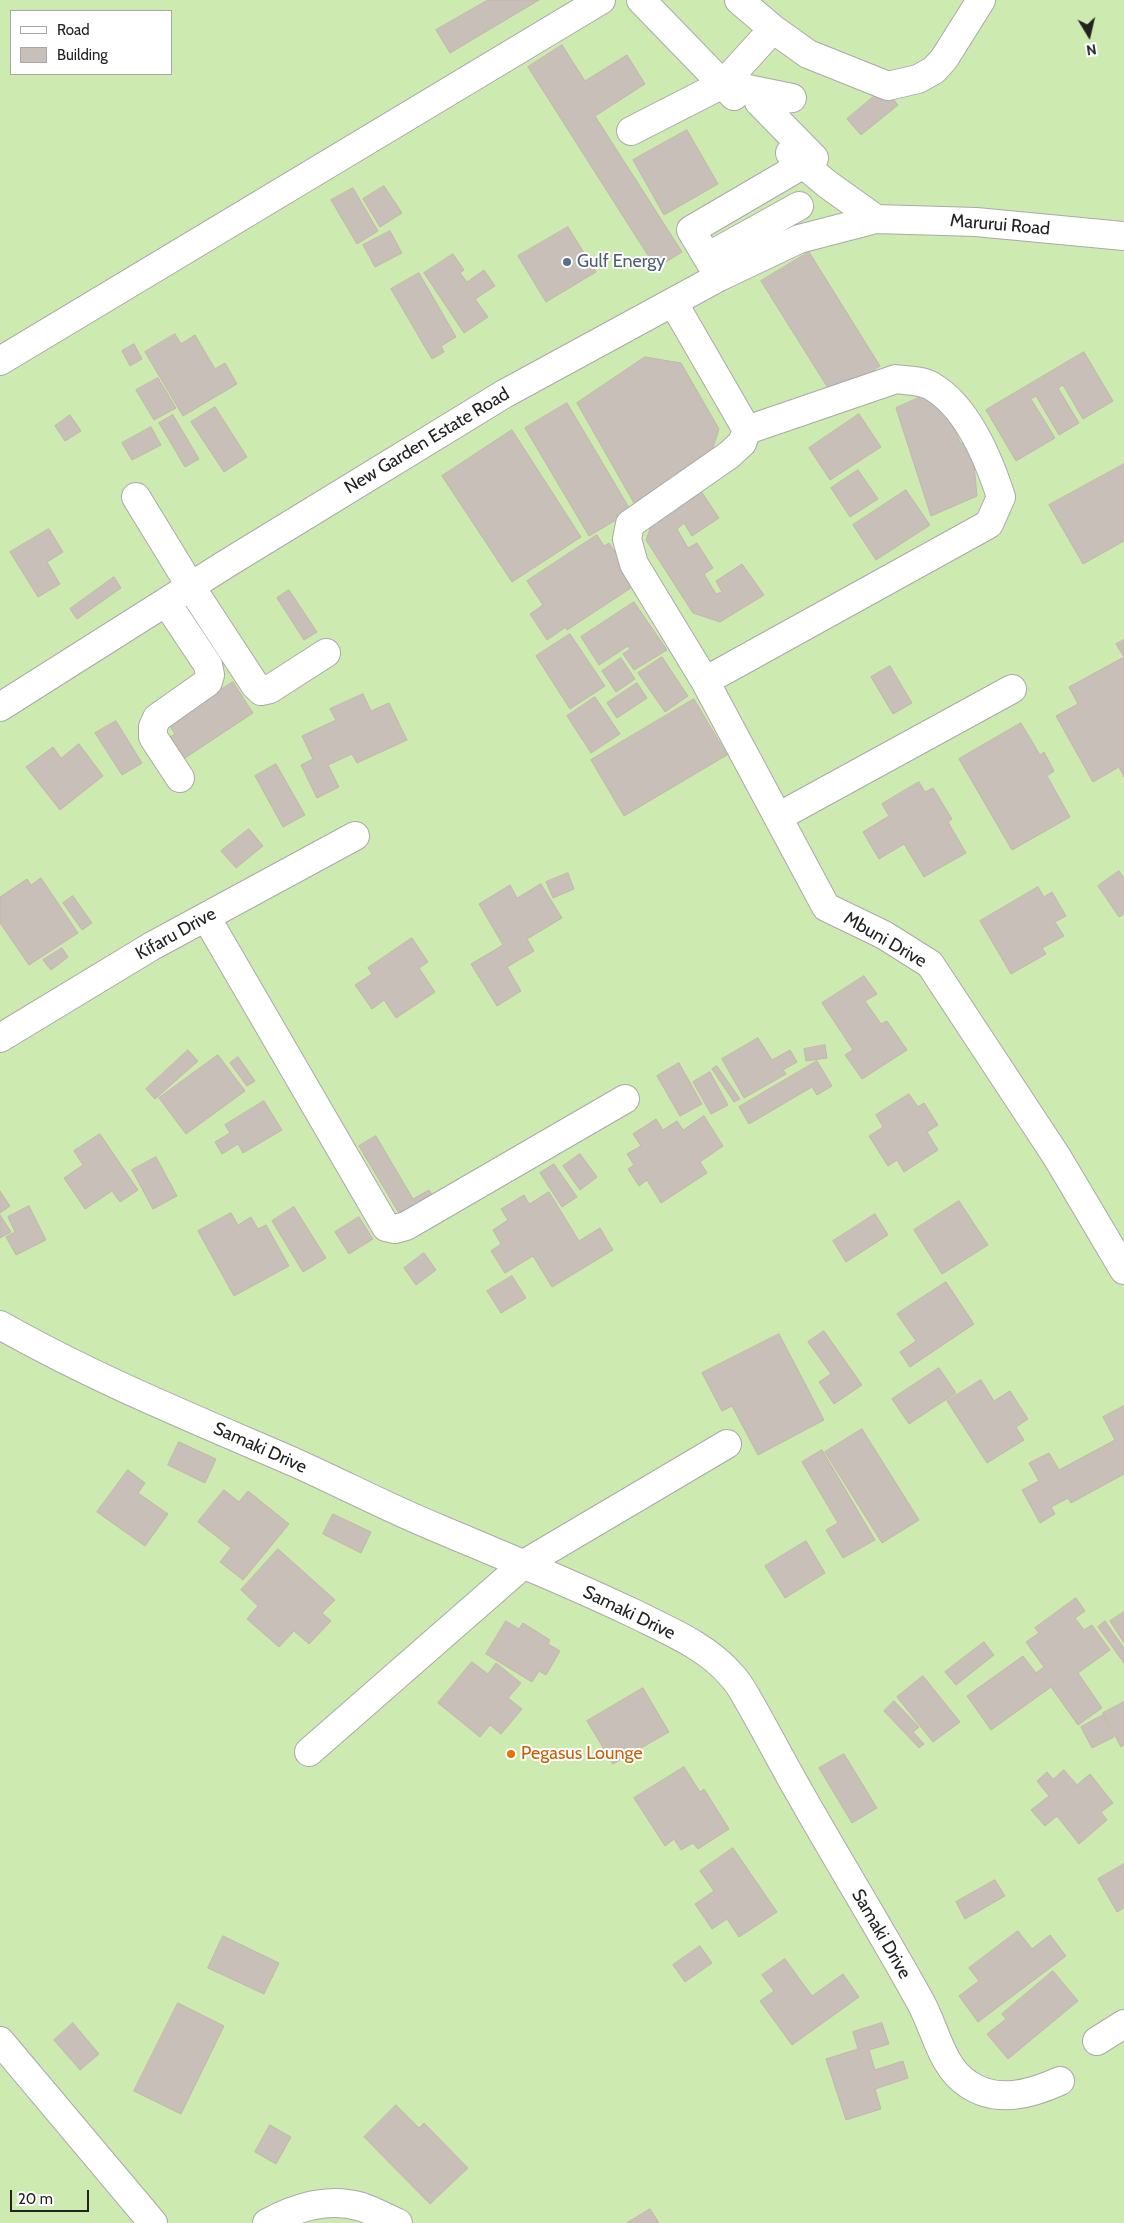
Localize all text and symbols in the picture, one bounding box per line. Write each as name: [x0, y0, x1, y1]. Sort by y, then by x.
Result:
legend: [10, 10, 172, 75]
north arrow: [1064, 10, 1114, 60]
text: Road: [57, 21, 90, 39]
text: N: [1085, 40, 1098, 59]
text: Building: [57, 46, 108, 64]
street label: Marurui Road: [949, 210, 1051, 240]
place label: Gulf Energy: [577, 251, 665, 273]
marker: Gulf Energy: [561, 256, 573, 268]
street label: New Garden Estate Road: [341, 383, 513, 499]
street label: Kifaru Drive: [132, 903, 220, 965]
street label: Mbuni Drive: [840, 908, 930, 972]
street label: Samaki Drive: [210, 1418, 310, 1478]
street label: Samaki Drive: [579, 1581, 679, 1645]
place label: Pegasus Lounge: [521, 1743, 643, 1765]
marker: Pegasus Lounge: [505, 1748, 517, 1760]
street label: Samaki Drive: [847, 1885, 915, 1983]
scale bar: [12, 2180, 91, 2212]
text: 20 m: [18, 2190, 53, 2208]

